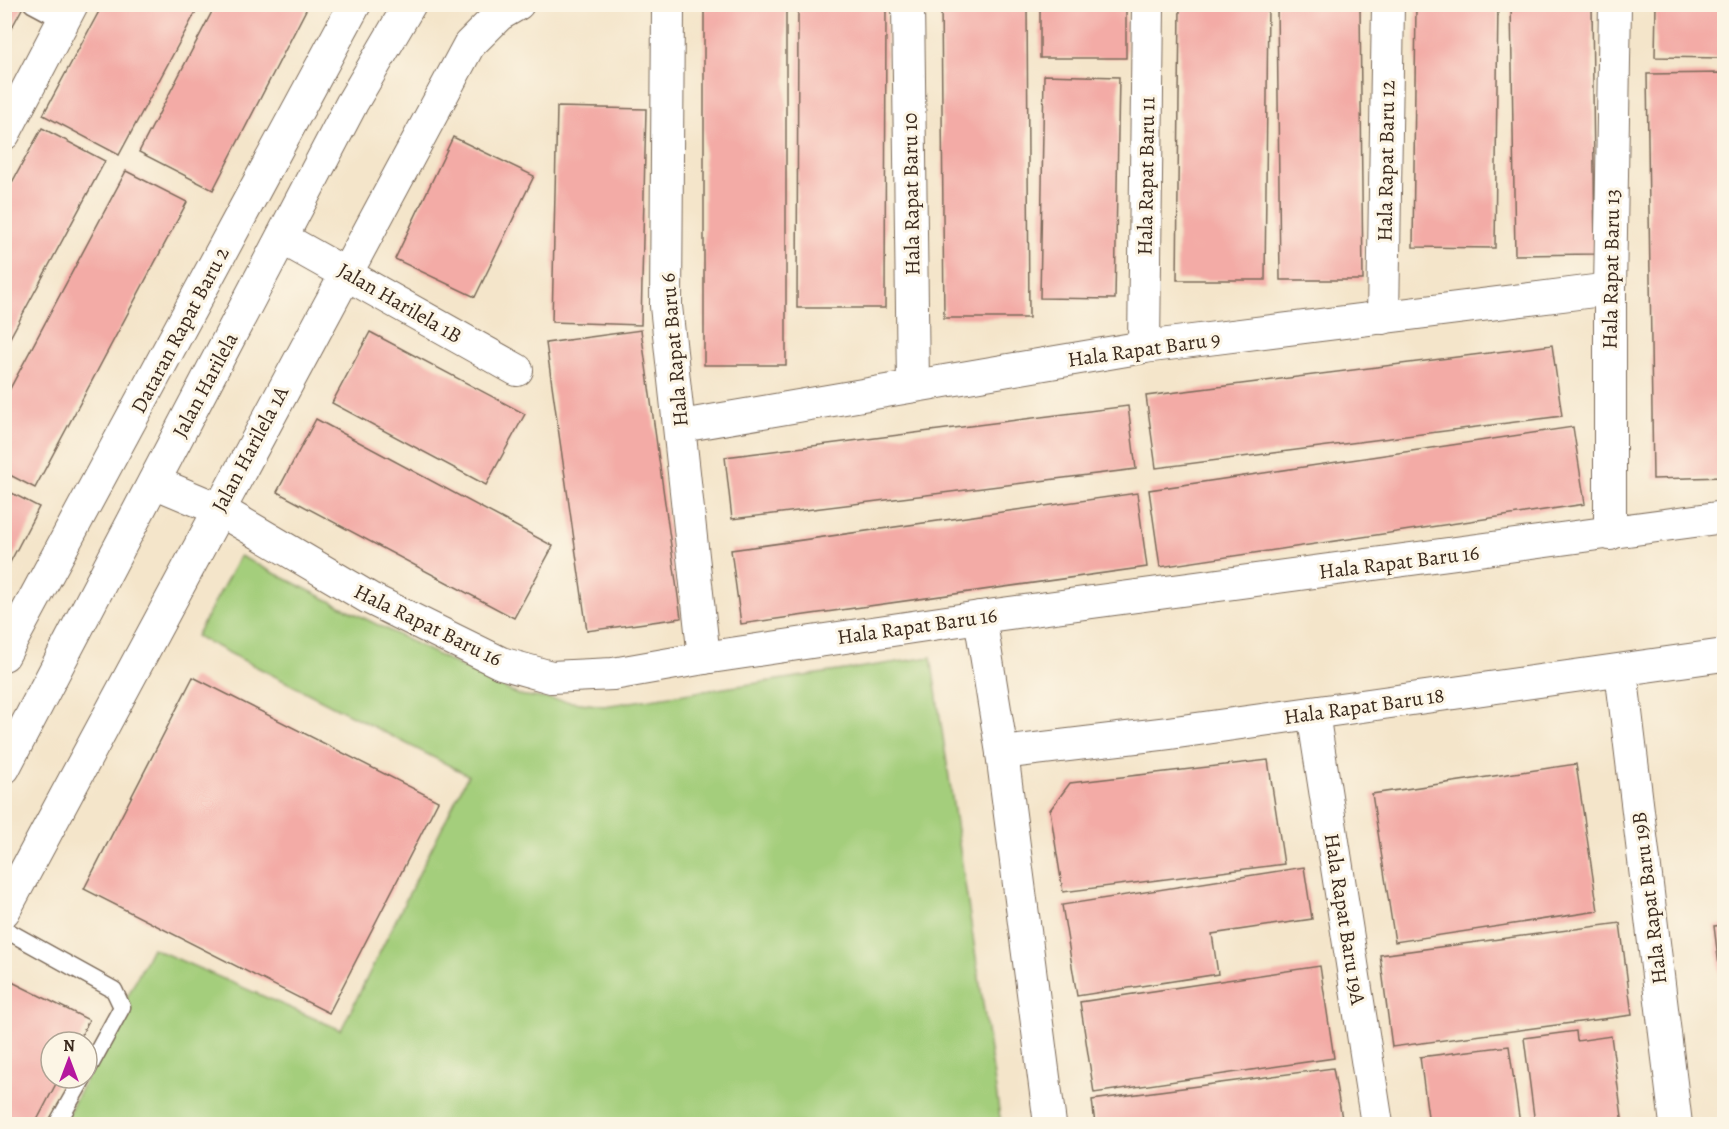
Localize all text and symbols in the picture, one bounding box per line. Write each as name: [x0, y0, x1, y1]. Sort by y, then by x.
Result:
street label: Hala Rapat Baru 12: [1371, 80, 1401, 242]
street label: Hala Rapat Baru 11: [1131, 96, 1161, 256]
street label: Hala Rapat Baru 10: [896, 112, 926, 276]
street label: Hala Rapat Baru 13: [1596, 189, 1626, 349]
street label: Dataran Rapat Baru 2: [124, 242, 236, 418]
street label: Jalan Harilela 1B: [333, 256, 467, 350]
street label: Hala Rapat Baru 6: [653, 272, 695, 428]
street label: Hala Rapat Baru 9: [1066, 324, 1222, 374]
street label: Jalan Harilela: [166, 327, 245, 442]
street label: Jalan Harilela 1A: [205, 380, 295, 517]
street label: Hala Rapat Baru 16: [1317, 538, 1481, 586]
street label: Hala Rapat Baru 16: [349, 577, 507, 673]
street label: Hala Rapat Baru 16: [835, 601, 999, 651]
street label: Hala Rapat Baru 18: [1282, 681, 1446, 731]
street label: Hala Rapat Baru 19B: [1625, 810, 1673, 986]
street label: Hala Rapat Baru 19A: [1318, 831, 1372, 1008]
north arrow: [39, 1030, 99, 1090]
text: N: [63, 1035, 75, 1057]

